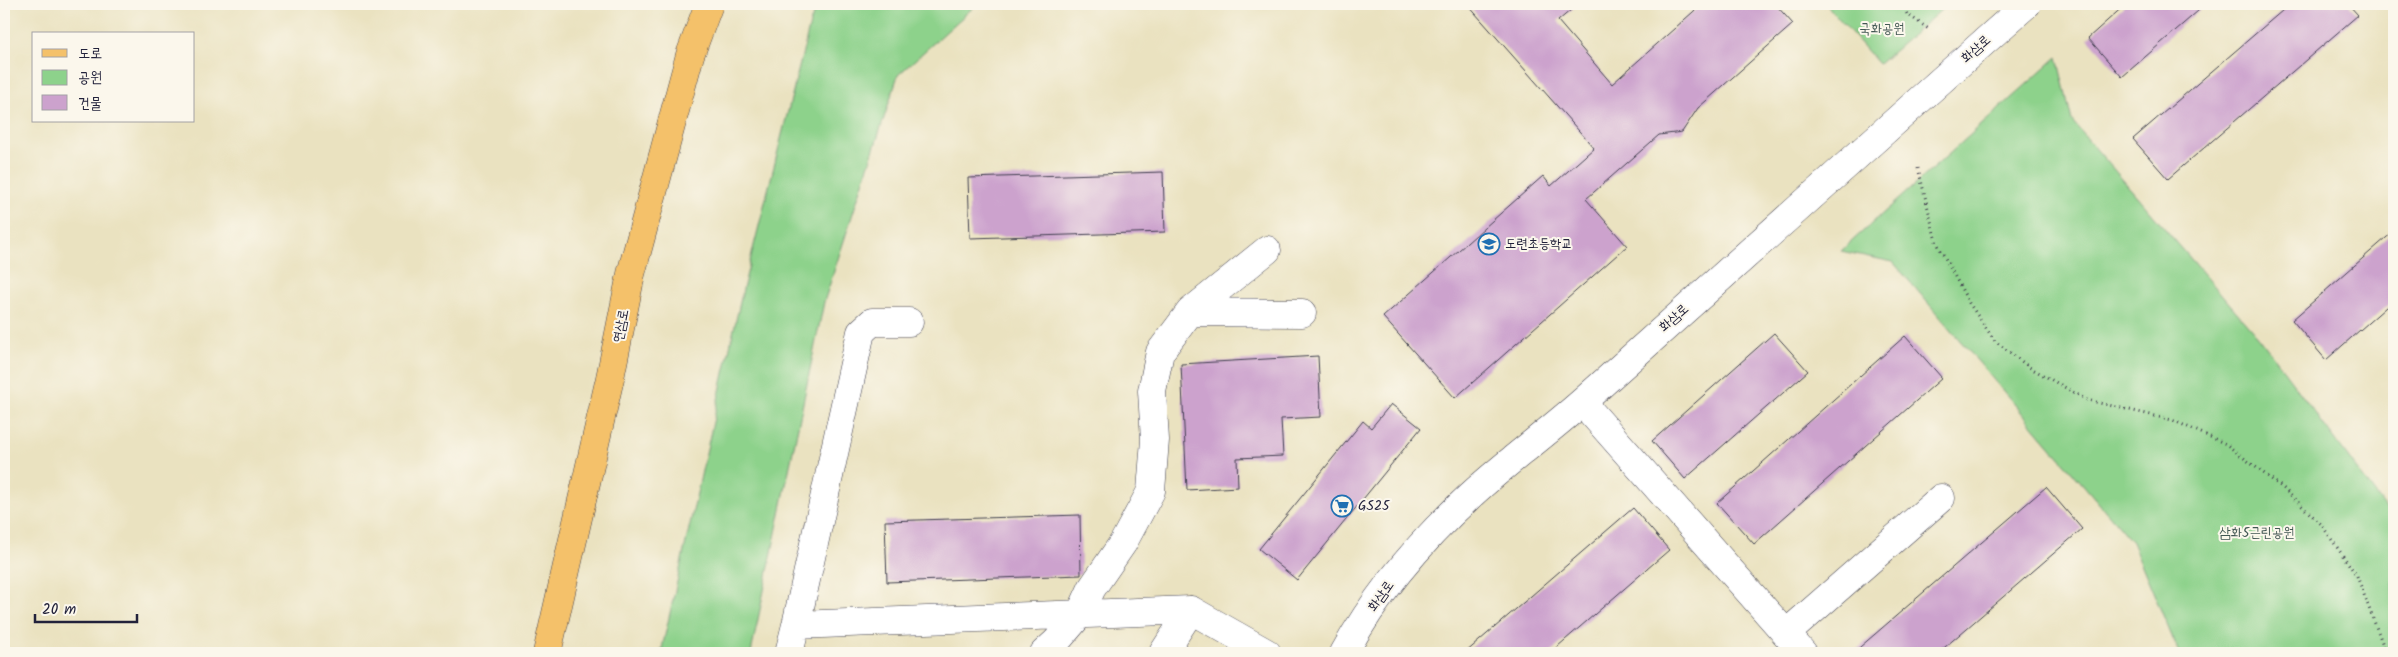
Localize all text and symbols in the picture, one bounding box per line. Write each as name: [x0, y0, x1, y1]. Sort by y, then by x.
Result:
park label: 국화공원: [1859, 18, 1905, 40]
street label: 화삼로: [1956, 30, 1996, 68]
legend: [32, 32, 195, 122]
text: 도로: [78, 42, 102, 66]
text: 공원: [78, 66, 102, 90]
text: 건물: [78, 92, 102, 116]
school or university icon: 도련초등학교: [1477, 232, 1501, 256]
place label: 도련초등학교: [1505, 233, 1573, 255]
street label: 화삼로: [1654, 299, 1694, 337]
street label: 연삼로: [607, 307, 635, 345]
supermarket icon: GS25: [1330, 494, 1354, 518]
place label: GS25: [1358, 495, 1391, 517]
park label: 삼화5근린공원: [2219, 522, 2295, 544]
street label: 화삼로: [1362, 576, 1400, 616]
scale bar: [35, 592, 138, 624]
text: 20 m: [42, 598, 76, 622]

